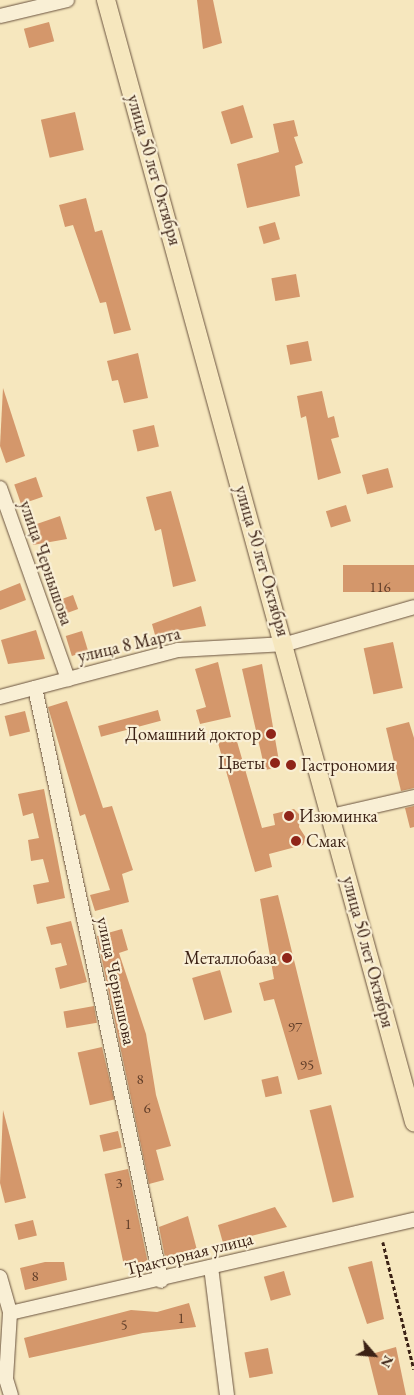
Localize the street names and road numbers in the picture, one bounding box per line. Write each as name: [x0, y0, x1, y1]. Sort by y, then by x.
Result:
street label: улица 50 лет Октября: [122, 92, 186, 248]
street label: улица 50 лет Октября: [230, 483, 294, 639]
street label: улица Чернышова: [15, 498, 77, 628]
street label: улица 8 Марта: [76, 623, 182, 667]
street label: улица 50 лет Октября: [337, 874, 399, 1030]
street label: улица Чернышова: [92, 915, 140, 1047]
street label: Тракторная улица: [123, 1228, 255, 1280]

